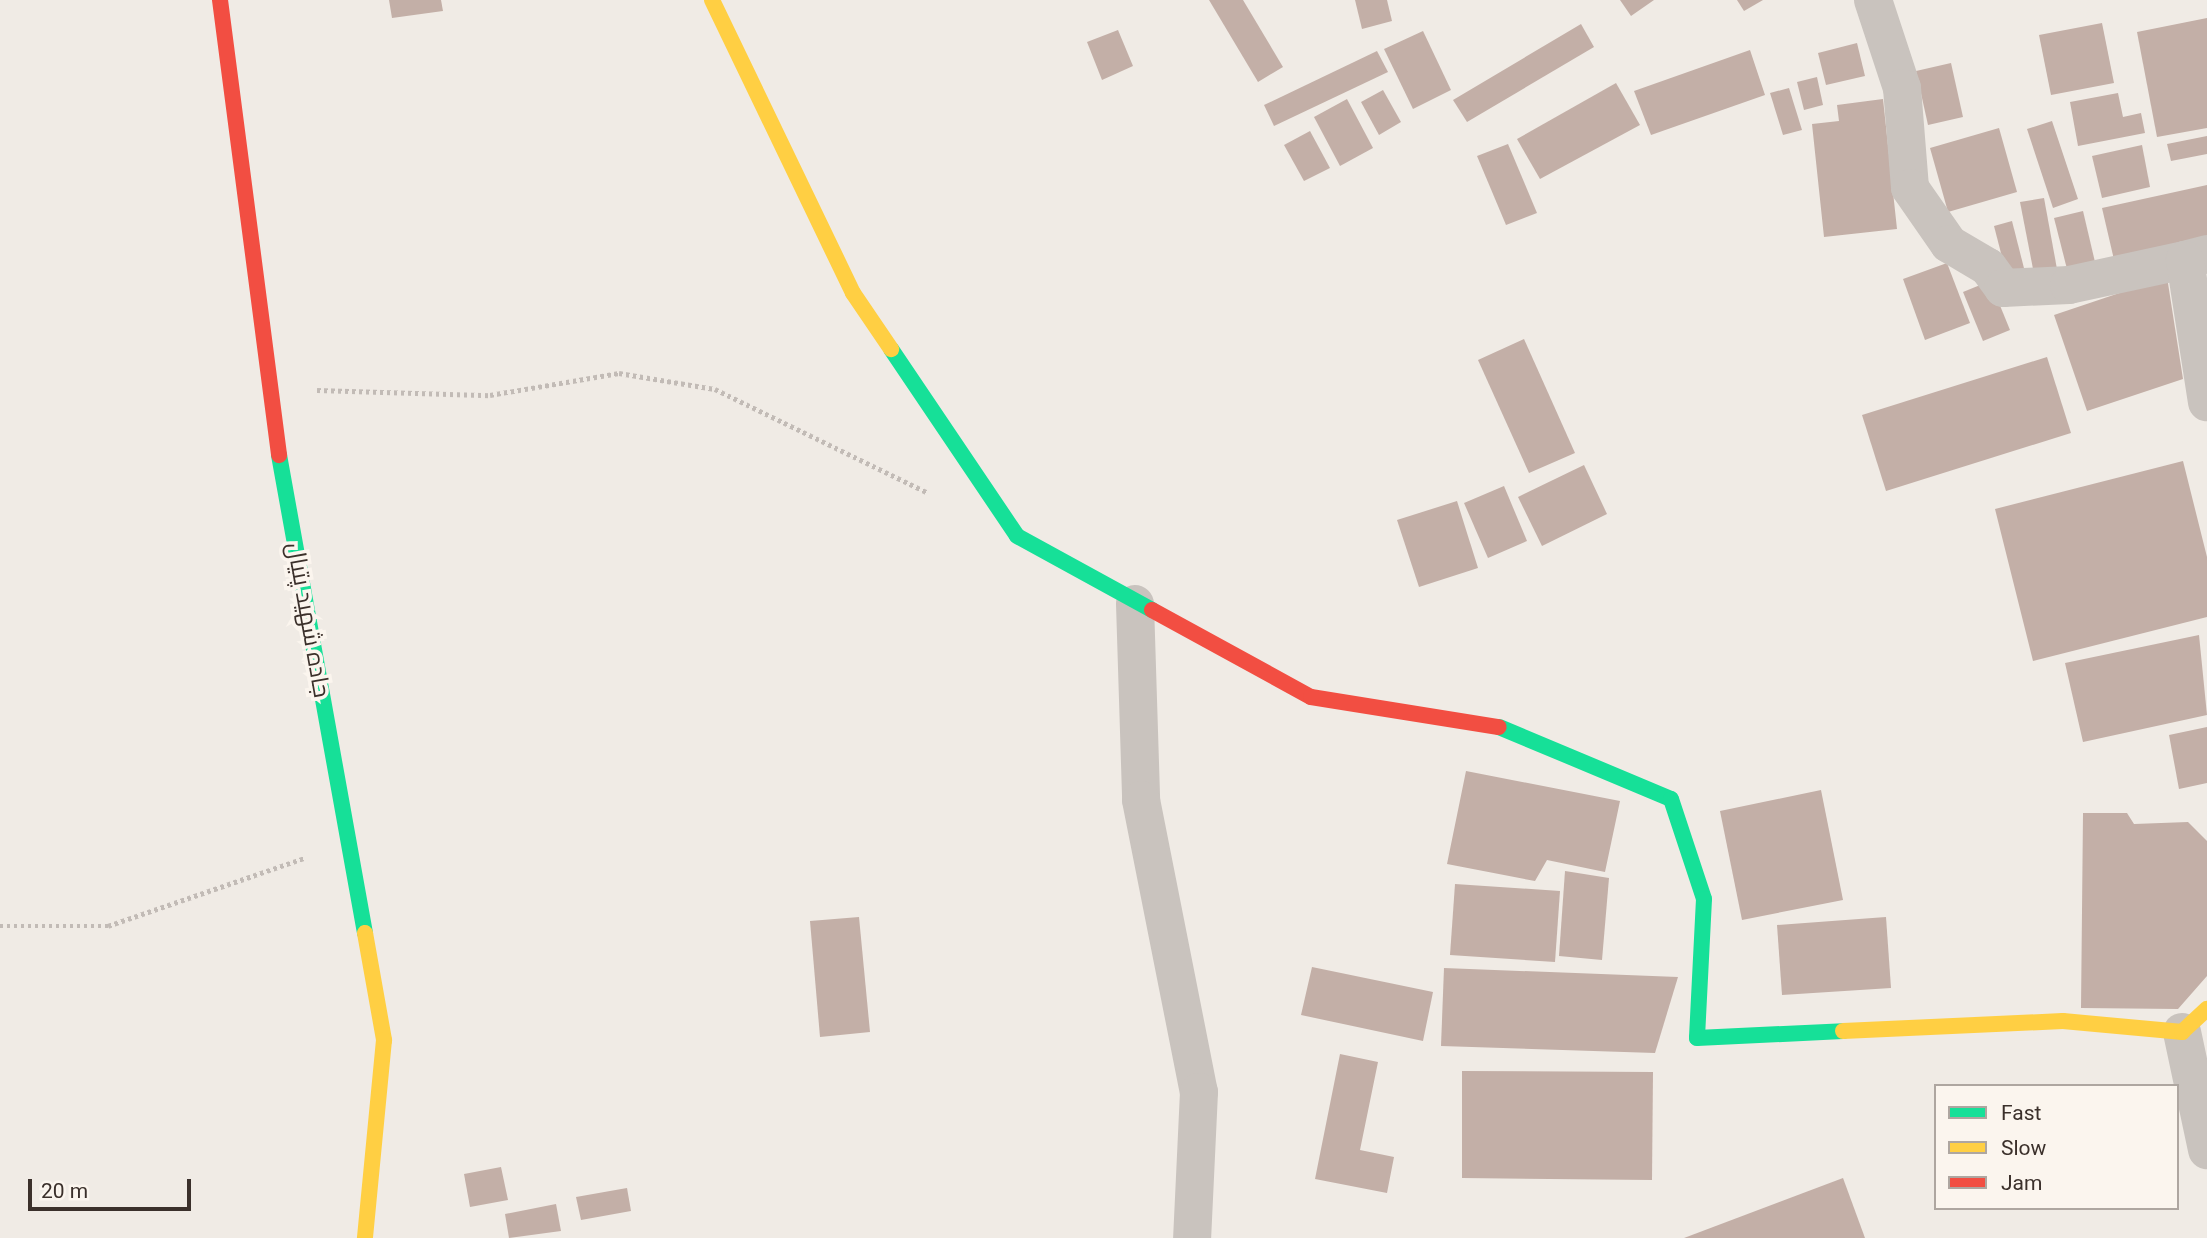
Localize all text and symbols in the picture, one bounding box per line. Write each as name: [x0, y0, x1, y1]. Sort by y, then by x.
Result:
street label: جاده شهید پتیال: [280, 540, 336, 700]
legend: [1934, 1084, 2179, 1210]
text: Fast: [2001, 1101, 2041, 1125]
text: Slow: [2001, 1136, 2046, 1160]
scale bar: [32, 1164, 194, 1208]
text: Jam: [2001, 1171, 2042, 1195]
text: 20 m: [41, 1179, 88, 1203]

